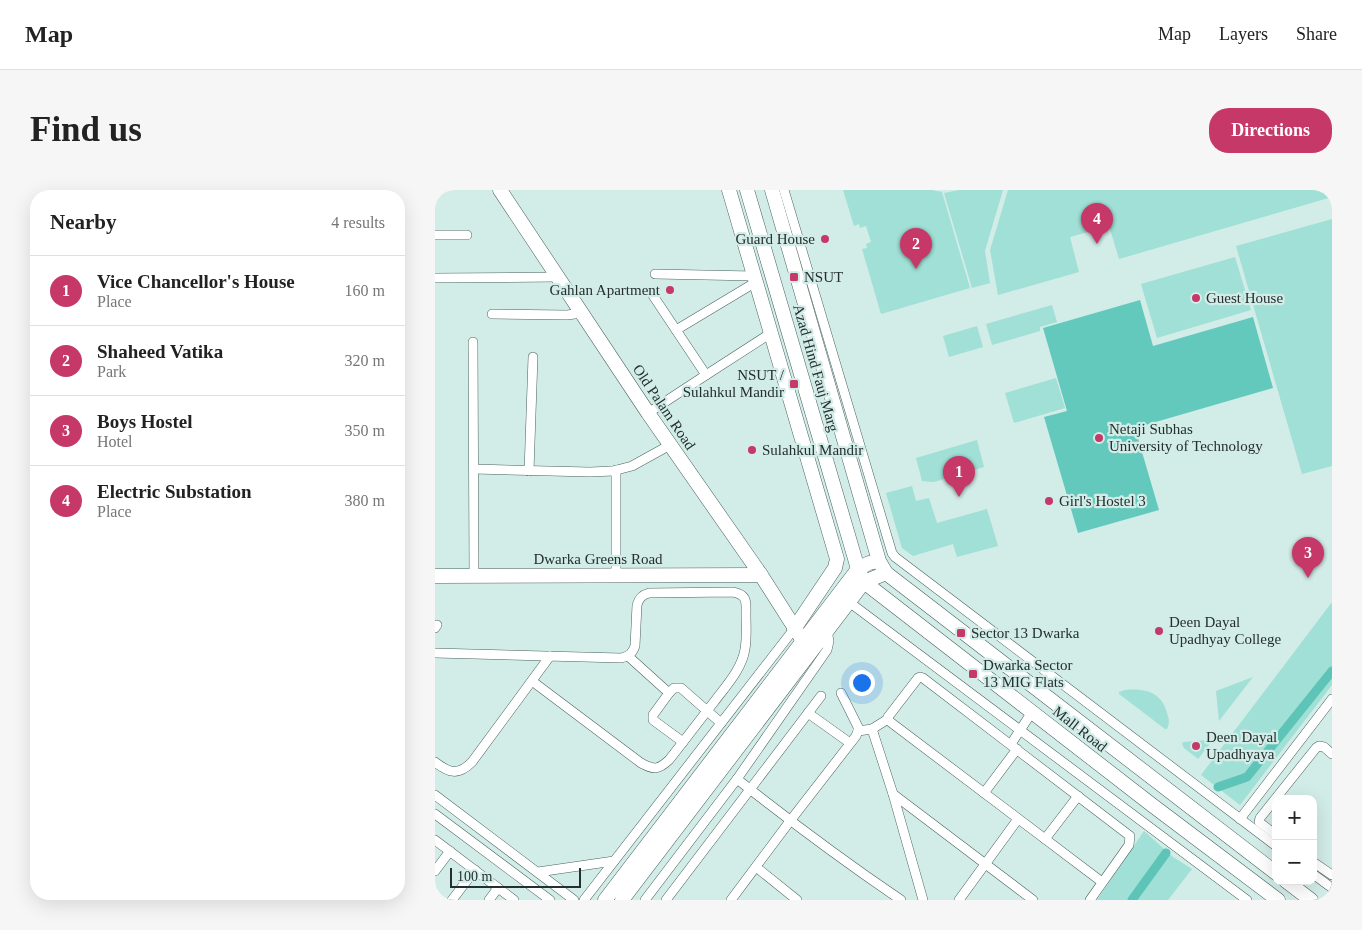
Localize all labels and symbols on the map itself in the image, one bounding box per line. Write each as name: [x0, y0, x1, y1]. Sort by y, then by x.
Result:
pin: 4: [1081, 203, 1113, 244]
pin: 2: [900, 228, 932, 269]
place label: Guard House: [735, 231, 815, 247]
marker: Guard House: [819, 233, 831, 245]
place label: NSUT: [804, 269, 843, 285]
marker: NSUT: [788, 271, 800, 283]
place label: Gahlan Apartment: [550, 282, 661, 298]
marker: Gahlan Apartment: [664, 284, 676, 296]
place label: Guest House: [1206, 290, 1283, 306]
marker: Guest House: [1190, 292, 1202, 304]
street label: Azad Hind Fauj Marg: [790, 302, 842, 434]
street label: Old Palam Road: [630, 361, 699, 453]
place label: NSUT / Sulahkul Mandir: [683, 367, 785, 400]
marker: NSUT / Sulahkul Mandir: [788, 378, 800, 390]
place label: Netaji Subhas University of Technology: [1109, 421, 1263, 454]
marker: Netaji Subhas University of Technology: [1093, 432, 1105, 444]
place label: Sulahkul Mandir: [762, 442, 863, 458]
marker: Sulahkul Mandir: [746, 444, 758, 456]
pin: 1: [943, 456, 975, 497]
place label: Girl's Hostel 3: [1059, 493, 1146, 509]
marker: Girl's Hostel 3: [1043, 495, 1055, 507]
pin: 3: [1292, 537, 1324, 578]
street label: Dwarka Greens Road: [533, 551, 663, 567]
place label: Deen Dayal Upadhyay College: [1169, 614, 1281, 647]
place label: Sector 13 Dwarka: [971, 625, 1080, 641]
marker: Deen Dayal Upadhyay College: [1153, 625, 1165, 637]
marker: Sector 13 Dwarka: [955, 627, 967, 639]
place label: Dwarka Sector 13 MIG Flats: [983, 657, 1073, 690]
marker: Dwarka Sector 13 MIG Flats: [967, 668, 979, 680]
your location: [849, 670, 875, 696]
street label: Mall Road: [1050, 703, 1110, 755]
place label: Deen Dayal Upadhyaya: [1206, 729, 1277, 762]
marker: Deen Dayal Upadhyaya: [1190, 740, 1202, 752]
scale bar: [450, 865, 581, 888]

